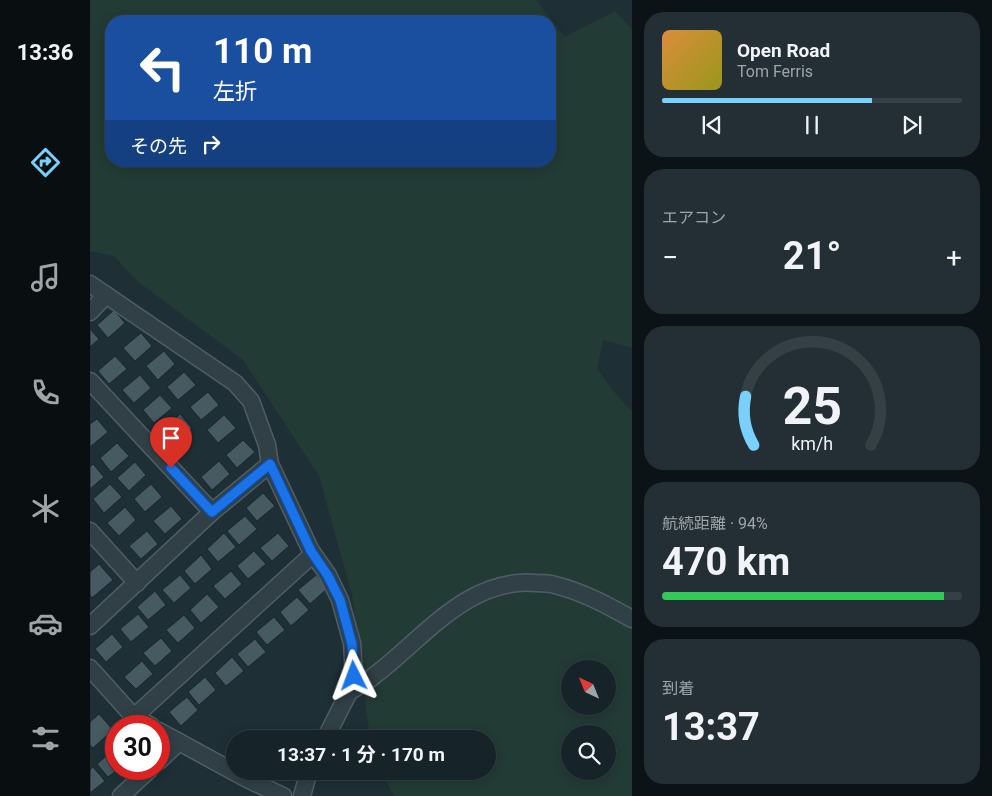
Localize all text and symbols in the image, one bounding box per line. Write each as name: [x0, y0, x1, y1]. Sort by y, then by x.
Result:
text: 110 m: [213, 31, 312, 72]
icon: left: [130, 35, 195, 100]
text: Open Road: [737, 39, 830, 62]
text: 13:36: [17, 40, 73, 65]
text: Tom Ferris: [737, 62, 813, 81]
text: 左折: [213, 79, 257, 104]
icon: previous: [698, 111, 726, 139]
icon: pause: [798, 111, 826, 139]
icon: next: [898, 111, 926, 139]
icon: right: [197, 130, 225, 158]
text: その先: [130, 135, 187, 158]
icon: directions: [28, 145, 63, 180]
text: エアコン: [662, 208, 726, 227]
text: 21°: [783, 234, 841, 278]
text: −: [662, 241, 678, 274]
text: +: [946, 241, 962, 274]
icon: music: [28, 260, 63, 295]
icon: phone: [28, 375, 63, 410]
text: 25: [782, 376, 842, 437]
pin: [150, 417, 192, 468]
icon: arrive: [157, 424, 185, 452]
text: km/h: [791, 433, 833, 454]
icon: climate: [28, 491, 63, 526]
text: 航続距離 · 94%: [662, 514, 768, 533]
text: 470 km: [662, 540, 790, 584]
icon: car: [28, 606, 63, 641]
position arrow: [327, 649, 379, 701]
north arrow: [561, 660, 616, 715]
map controls: [561, 660, 616, 780]
text: 到着: [662, 679, 694, 698]
text: 13:37: [662, 705, 760, 749]
speed limit sign: 30: [105, 715, 170, 780]
icon: filters: [28, 721, 63, 756]
button: search: [561, 725, 616, 780]
text: 13:37 · 1 分 · 170 m: [277, 743, 445, 766]

